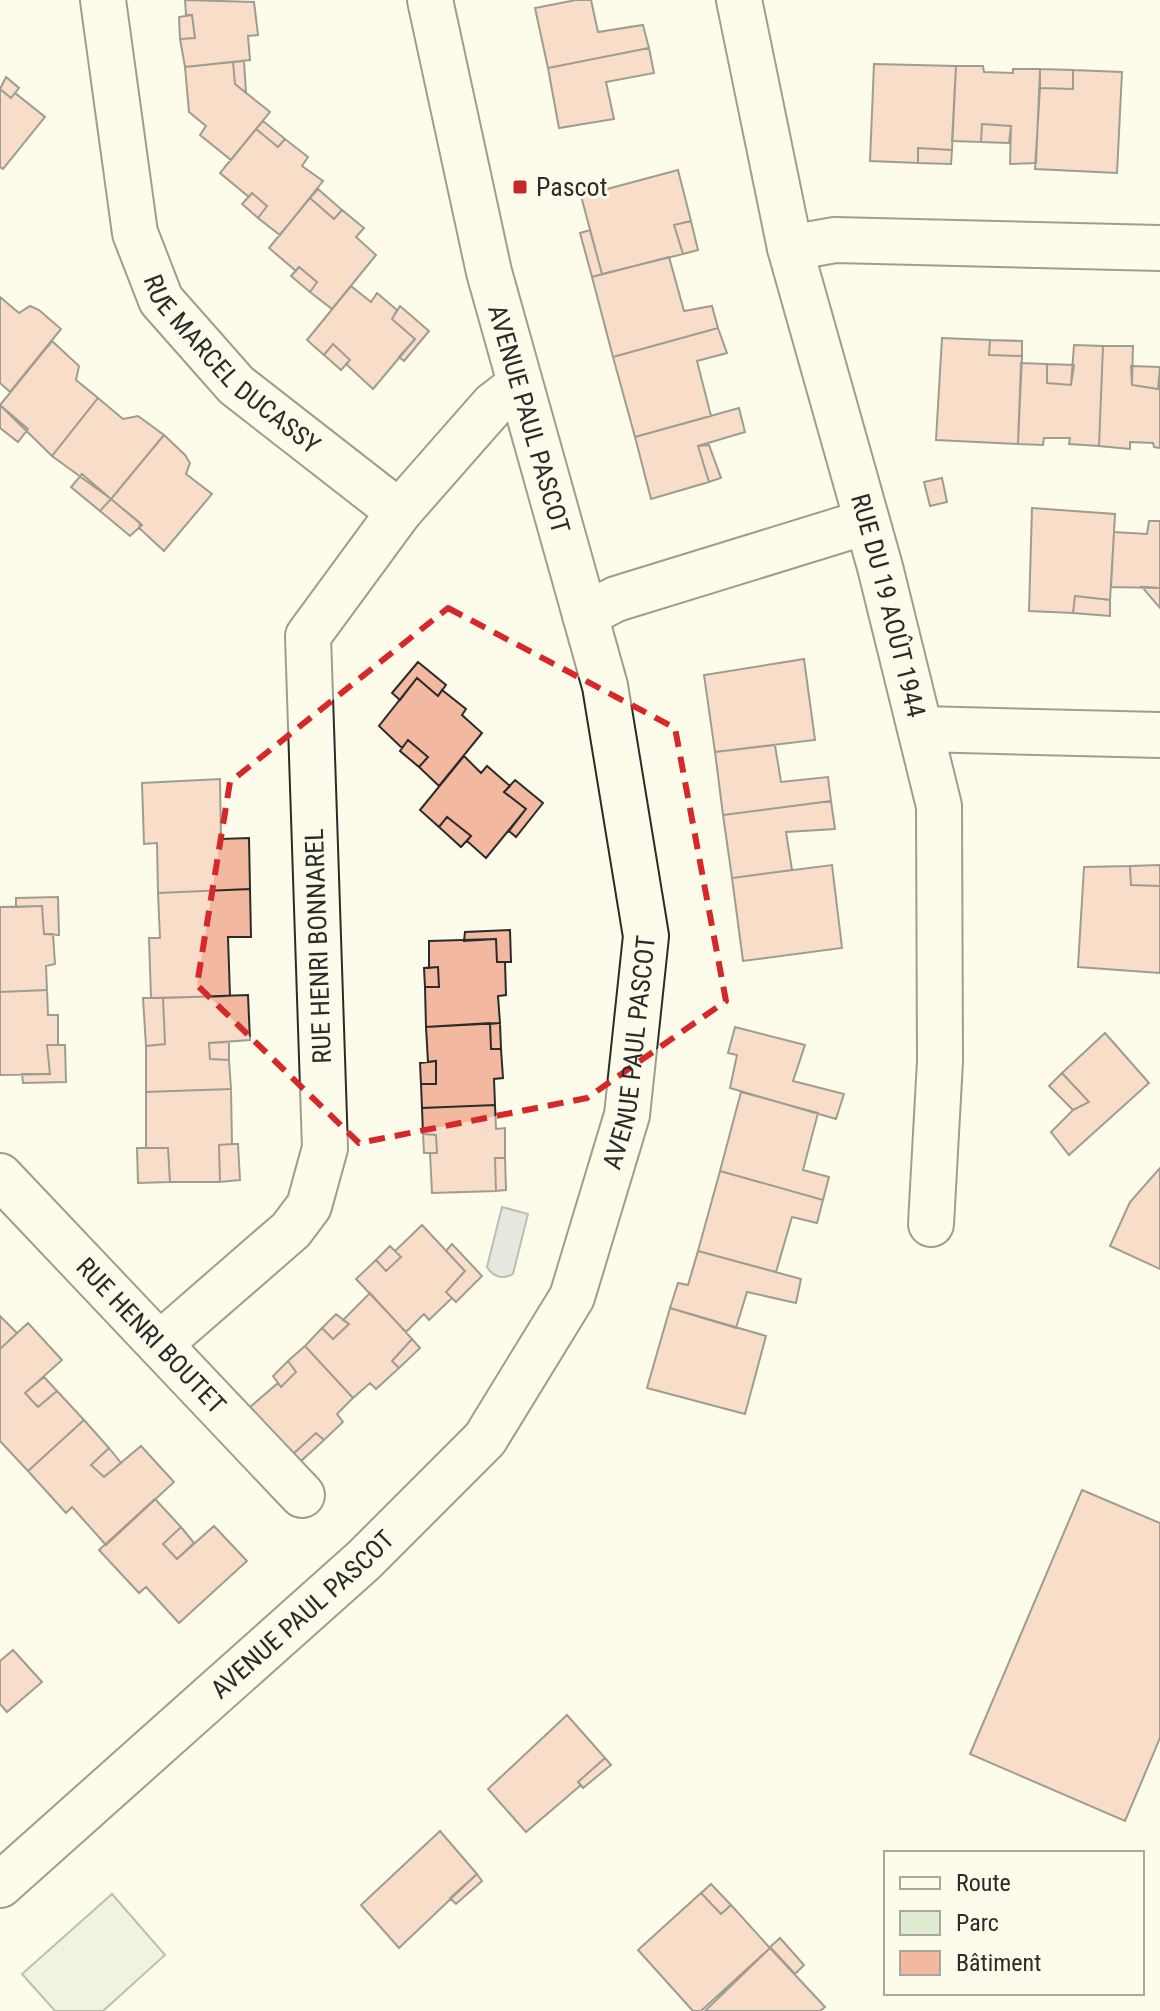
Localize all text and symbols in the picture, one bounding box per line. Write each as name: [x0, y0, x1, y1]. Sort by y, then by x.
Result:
place label: Pascot: [536, 172, 607, 202]
marker: Pascot: [511, 178, 529, 196]
street label: RUE MARCEL DUCASSY: [138, 270, 326, 460]
street label: AVENUE PAUL PASCOT: [482, 301, 576, 537]
street label: RUE DU 19 AOÛT 1944: [845, 490, 932, 721]
street label: RUE HENRI BONNAREL: [299, 828, 337, 1064]
street label: AVENUE PAUL PASCOT: [596, 934, 661, 1173]
street label: RUE HENRI BOUTET: [70, 1252, 232, 1420]
street label: AVENUE PAUL PASCOT: [205, 1524, 400, 1704]
legend: [884, 1851, 1144, 1995]
text: Route: [956, 1869, 1011, 1897]
text: Parc: [956, 1909, 999, 1937]
text: Bâtiment: [956, 1949, 1041, 1977]

